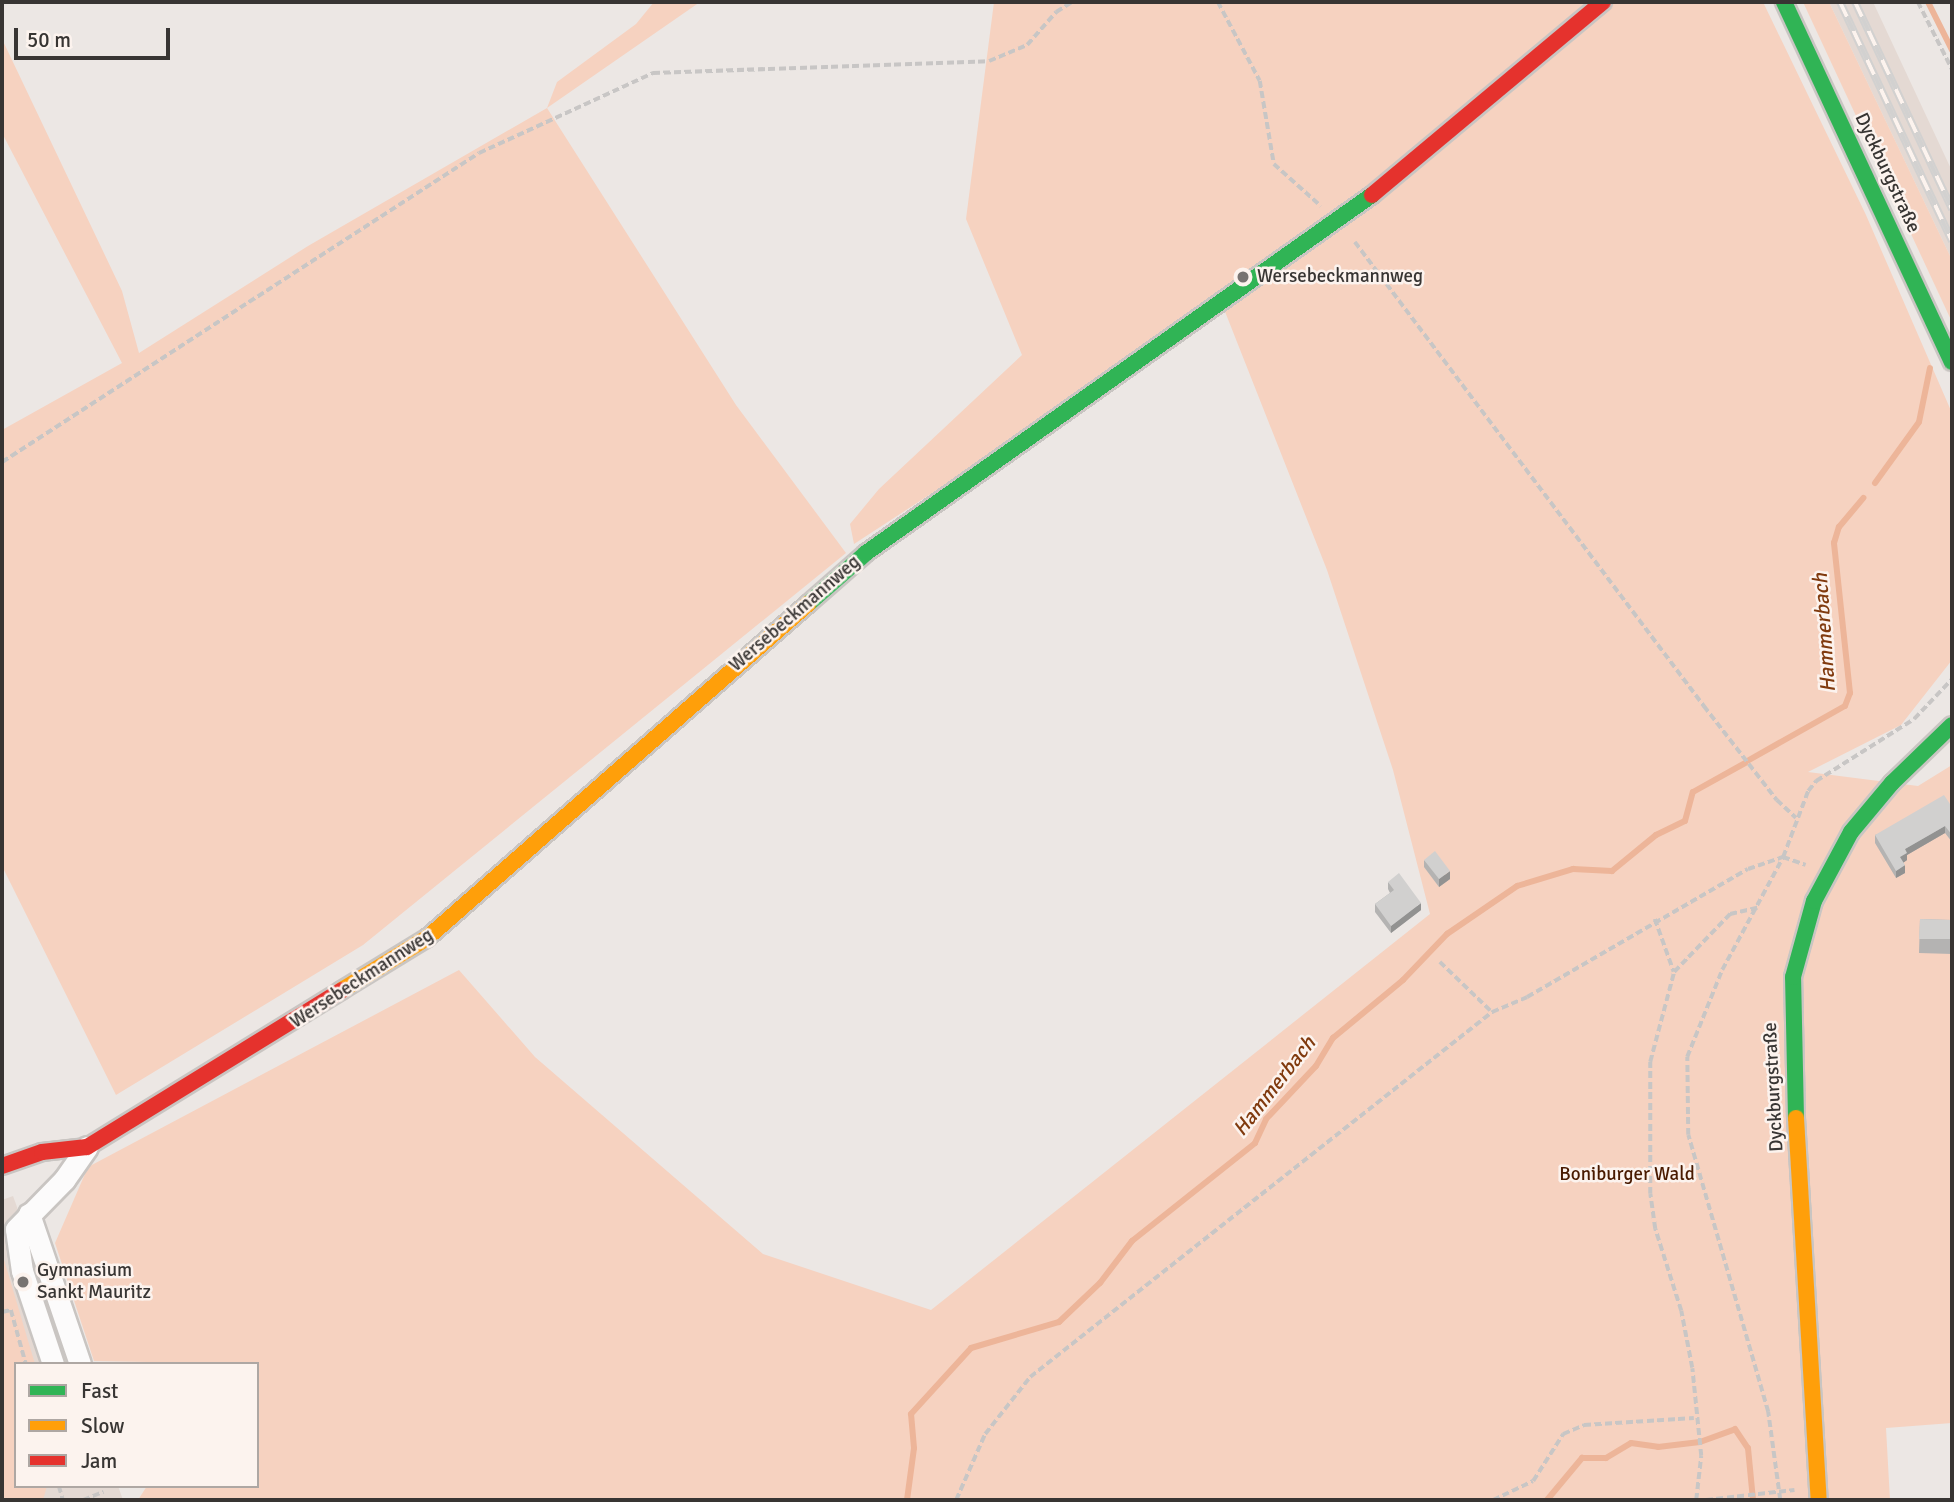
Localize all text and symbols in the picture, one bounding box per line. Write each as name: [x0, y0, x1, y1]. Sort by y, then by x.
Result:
scale bar: [18, 14, 173, 58]
text: 50 m: [27, 27, 71, 53]
street label: Dyckburgstraße: [1849, 109, 1925, 237]
place label: Wersebeckmannweg: [1257, 266, 1423, 288]
marker: Wersebeckmannweg: [1235, 269, 1251, 285]
street label: Wersebeckmannweg: [725, 551, 865, 677]
water label: Hammerbach: [1807, 573, 1841, 693]
street label: Wersebeckmannweg: [286, 924, 438, 1034]
street label: Dyckburgstraße: [1759, 1022, 1789, 1152]
water label: Hammerbach: [1227, 1031, 1321, 1141]
park label: Boniburger Wald: [1559, 1164, 1695, 1186]
place label: Gymnasium Sankt Mauritz: [37, 1260, 151, 1304]
marker: Gymnasium Sankt Mauritz: [15, 1274, 31, 1290]
legend: [14, 1362, 259, 1488]
text: Fast: [81, 1378, 118, 1404]
text: Slow: [81, 1413, 125, 1439]
text: Jam: [81, 1448, 117, 1474]

